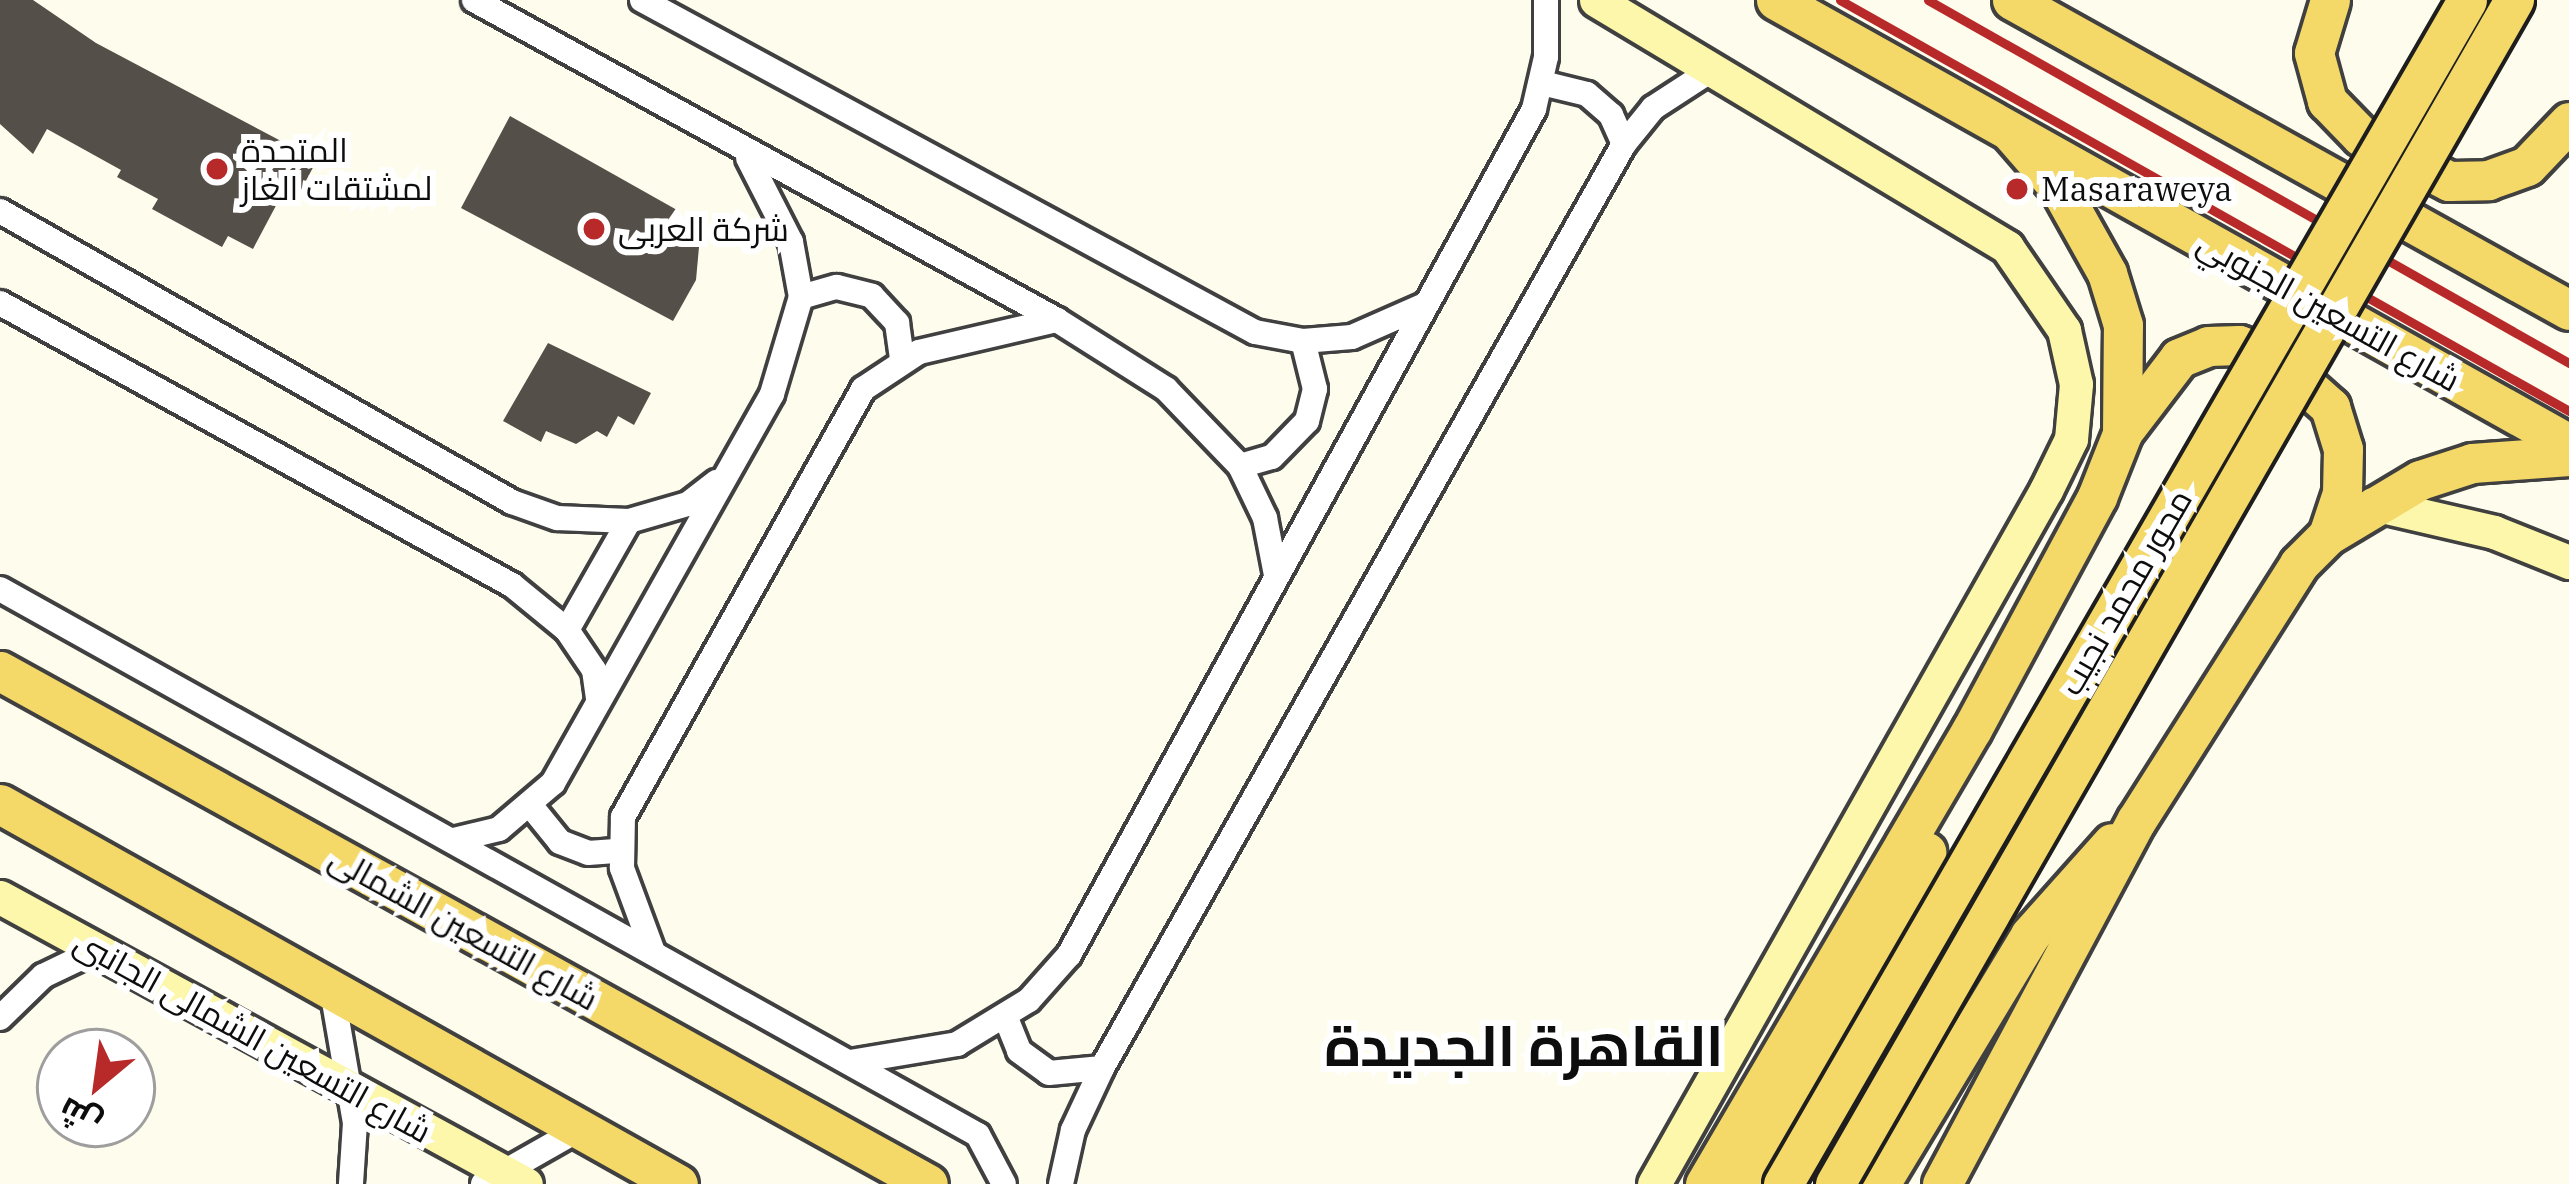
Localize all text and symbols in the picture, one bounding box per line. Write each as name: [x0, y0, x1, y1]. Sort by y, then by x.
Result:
place label: المتحدة لمشتقات الغاز: [241, 130, 432, 208]
marker: المتحدة لمشتقات الغاز: [204, 156, 230, 182]
place label: Masaraweya: [2041, 169, 2232, 209]
marker: Masaraweya: [2004, 176, 2030, 202]
place label: شركة العربى: [618, 209, 789, 249]
marker: شركة العربى: [581, 216, 607, 242]
street label: شارع التسعين الجنوبي: [2191, 223, 2467, 399]
street label: محور محمد نجيب: [2050, 482, 2200, 702]
street label: شارع التسعين الشمالى: [323, 838, 605, 1018]
street label: شارع التسعين الشمالى الجانبى: [68, 921, 438, 1151]
district label: القاهرة الجديدة: [1324, 1012, 1724, 1080]
north arrow: [36, 1028, 156, 1148]

